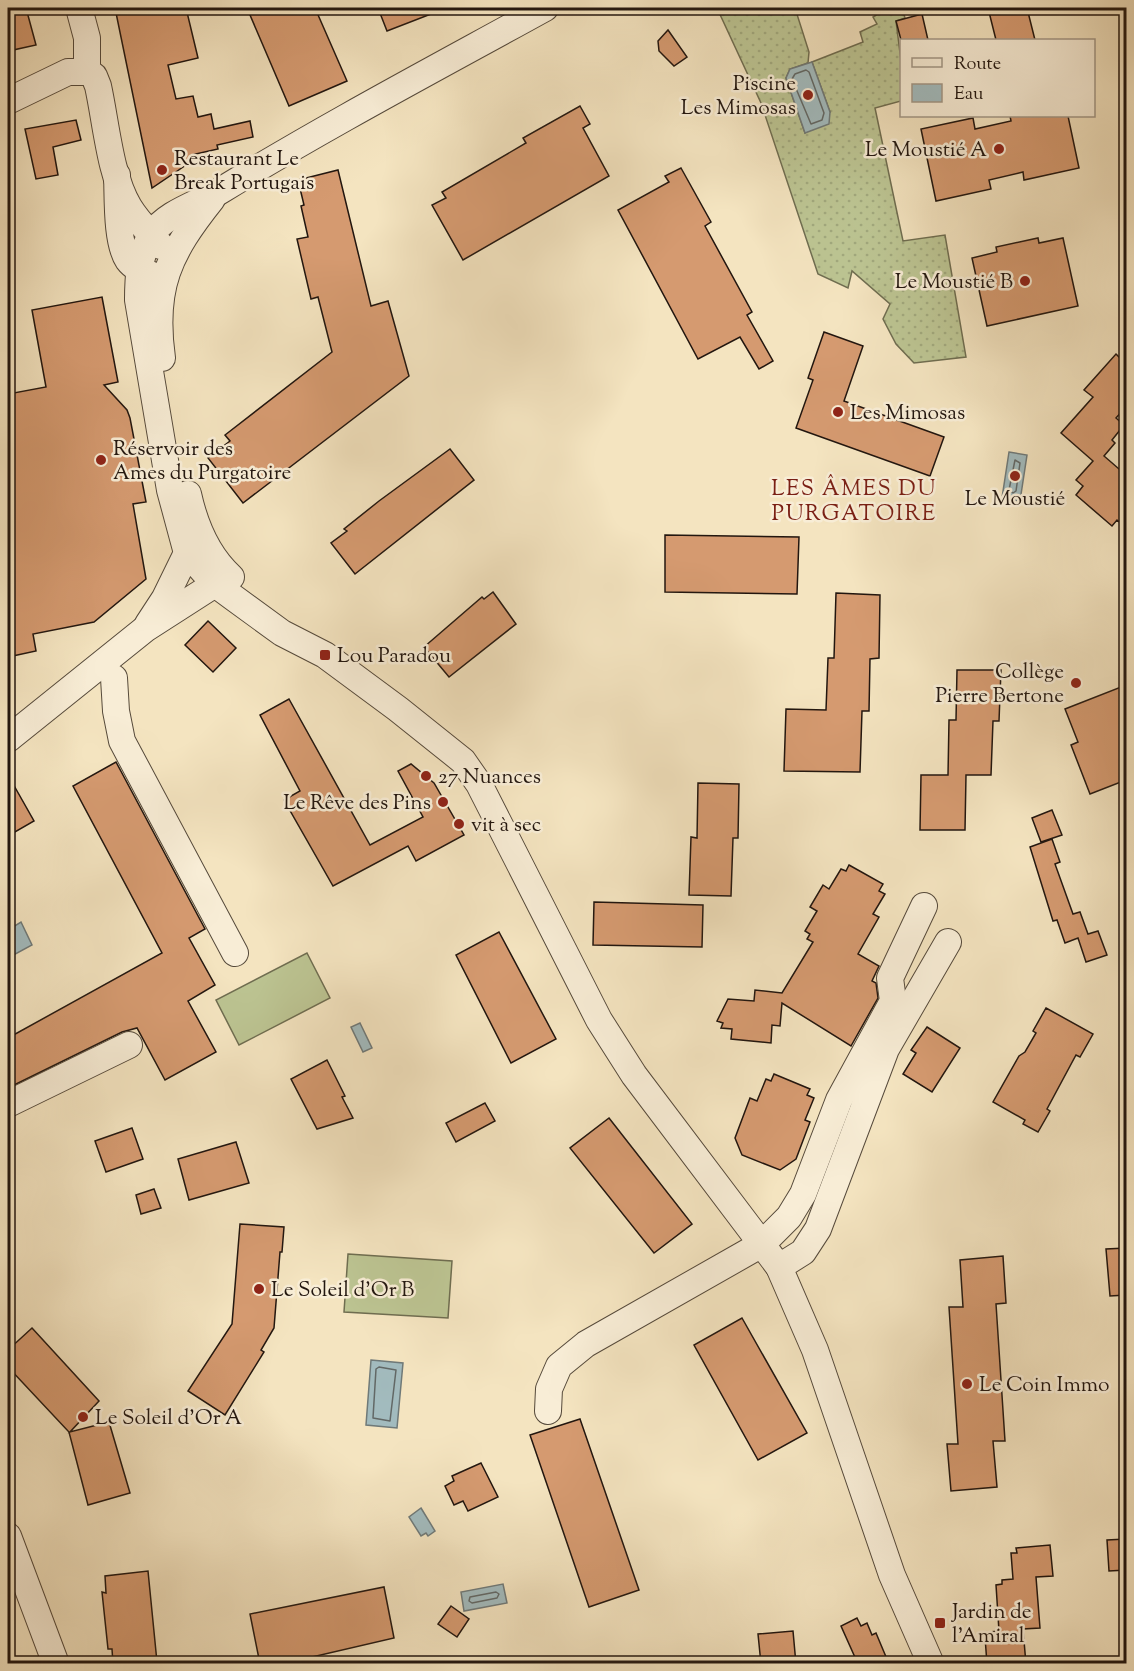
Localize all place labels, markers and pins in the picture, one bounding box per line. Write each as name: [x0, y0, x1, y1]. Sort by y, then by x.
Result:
place label: Piscine Les Mimosas: [681, 70, 796, 124]
marker: Piscine Les Mimosas: [801, 88, 815, 102]
place label: Le Moustié A: [865, 136, 987, 166]
marker: Le Moustié A: [992, 142, 1006, 156]
place label: Restaurant Le Break Portugais: [174, 145, 314, 199]
marker: Restaurant Le Break Portugais: [155, 163, 169, 177]
place label: Le Moustié B: [895, 268, 1013, 298]
marker: Le Moustié B: [1018, 274, 1032, 288]
place label: Les Mimosas: [850, 399, 965, 429]
marker: Les Mimosas: [831, 405, 845, 419]
place label: Réservoir des Ames du Purgatoire: [113, 435, 291, 489]
marker: Réservoir des Ames du Purgatoire: [94, 453, 108, 467]
marker: Le Moustié: [1008, 469, 1022, 483]
place label: Le Moustié: [965, 485, 1065, 515]
place label: Lou Paradou: [337, 642, 451, 672]
marker: Lou Paradou: [318, 648, 332, 662]
place label: Collège Pierre Bertone: [935, 658, 1064, 712]
marker: Collège Pierre Bertone: [1069, 676, 1083, 690]
place label: 27 Nuances: [438, 763, 541, 793]
marker: 27 Nuances: [419, 769, 433, 783]
place label: Le Rêve des Pins: [283, 789, 431, 819]
marker: Le Rêve des Pins: [436, 795, 450, 809]
place label: vit à sec: [471, 811, 541, 841]
marker: vit à sec: [452, 817, 466, 831]
place label: Le Soleil d'Or B: [271, 1276, 414, 1306]
marker: Le Soleil d'Or B: [252, 1282, 266, 1296]
place label: Le Coin Immo: [979, 1371, 1110, 1401]
marker: Le Coin Immo: [960, 1377, 974, 1391]
place label: Le Soleil d'Or A: [95, 1404, 242, 1434]
marker: Le Soleil d'Or A: [76, 1410, 90, 1424]
place label: Jardin de l'Amiral: [951, 1598, 1032, 1652]
marker: Jardin de l'Amiral: [933, 1616, 947, 1630]

